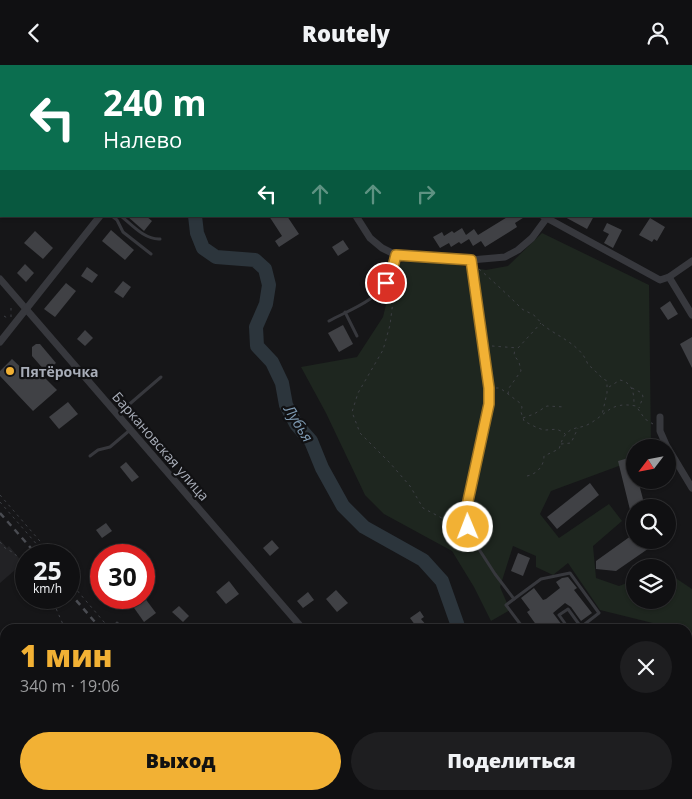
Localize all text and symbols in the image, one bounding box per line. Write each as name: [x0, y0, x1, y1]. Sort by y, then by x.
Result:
text: Routely: [302, 18, 390, 48]
icon: back: [20, 19, 48, 47]
icon: person: [644, 19, 672, 47]
text: 240 m: [103, 79, 207, 126]
icon: left: [20, 85, 85, 150]
text: Налево: [103, 124, 182, 154]
icon: left: [253, 180, 281, 208]
icon: ahead: [306, 180, 334, 208]
icon: ahead: [359, 180, 387, 208]
icon: right: [412, 180, 440, 208]
pin: [365, 262, 407, 304]
icon: arrive: [372, 269, 400, 297]
place label: Пятёрочка: [20, 362, 99, 381]
marker: Пятёрочка: [4, 365, 16, 377]
street label: Баркановская улица: [108, 387, 214, 505]
water label: Лубья: [279, 400, 318, 446]
north arrow: [626, 439, 676, 489]
map controls: [626, 439, 676, 609]
button: search: [626, 499, 676, 549]
position arrow: [441, 500, 493, 552]
speed limit sign: 30: [90, 544, 155, 609]
text: 25: [33, 553, 62, 587]
button: layers: [626, 559, 676, 609]
text: km/h: [33, 580, 62, 597]
text: 1 мин: [20, 635, 113, 676]
button: close: [620, 641, 672, 693]
text: 340 m · 19:06: [20, 675, 120, 697]
button: Выход: [20, 732, 341, 790]
button: Поделиться: [351, 732, 672, 790]

